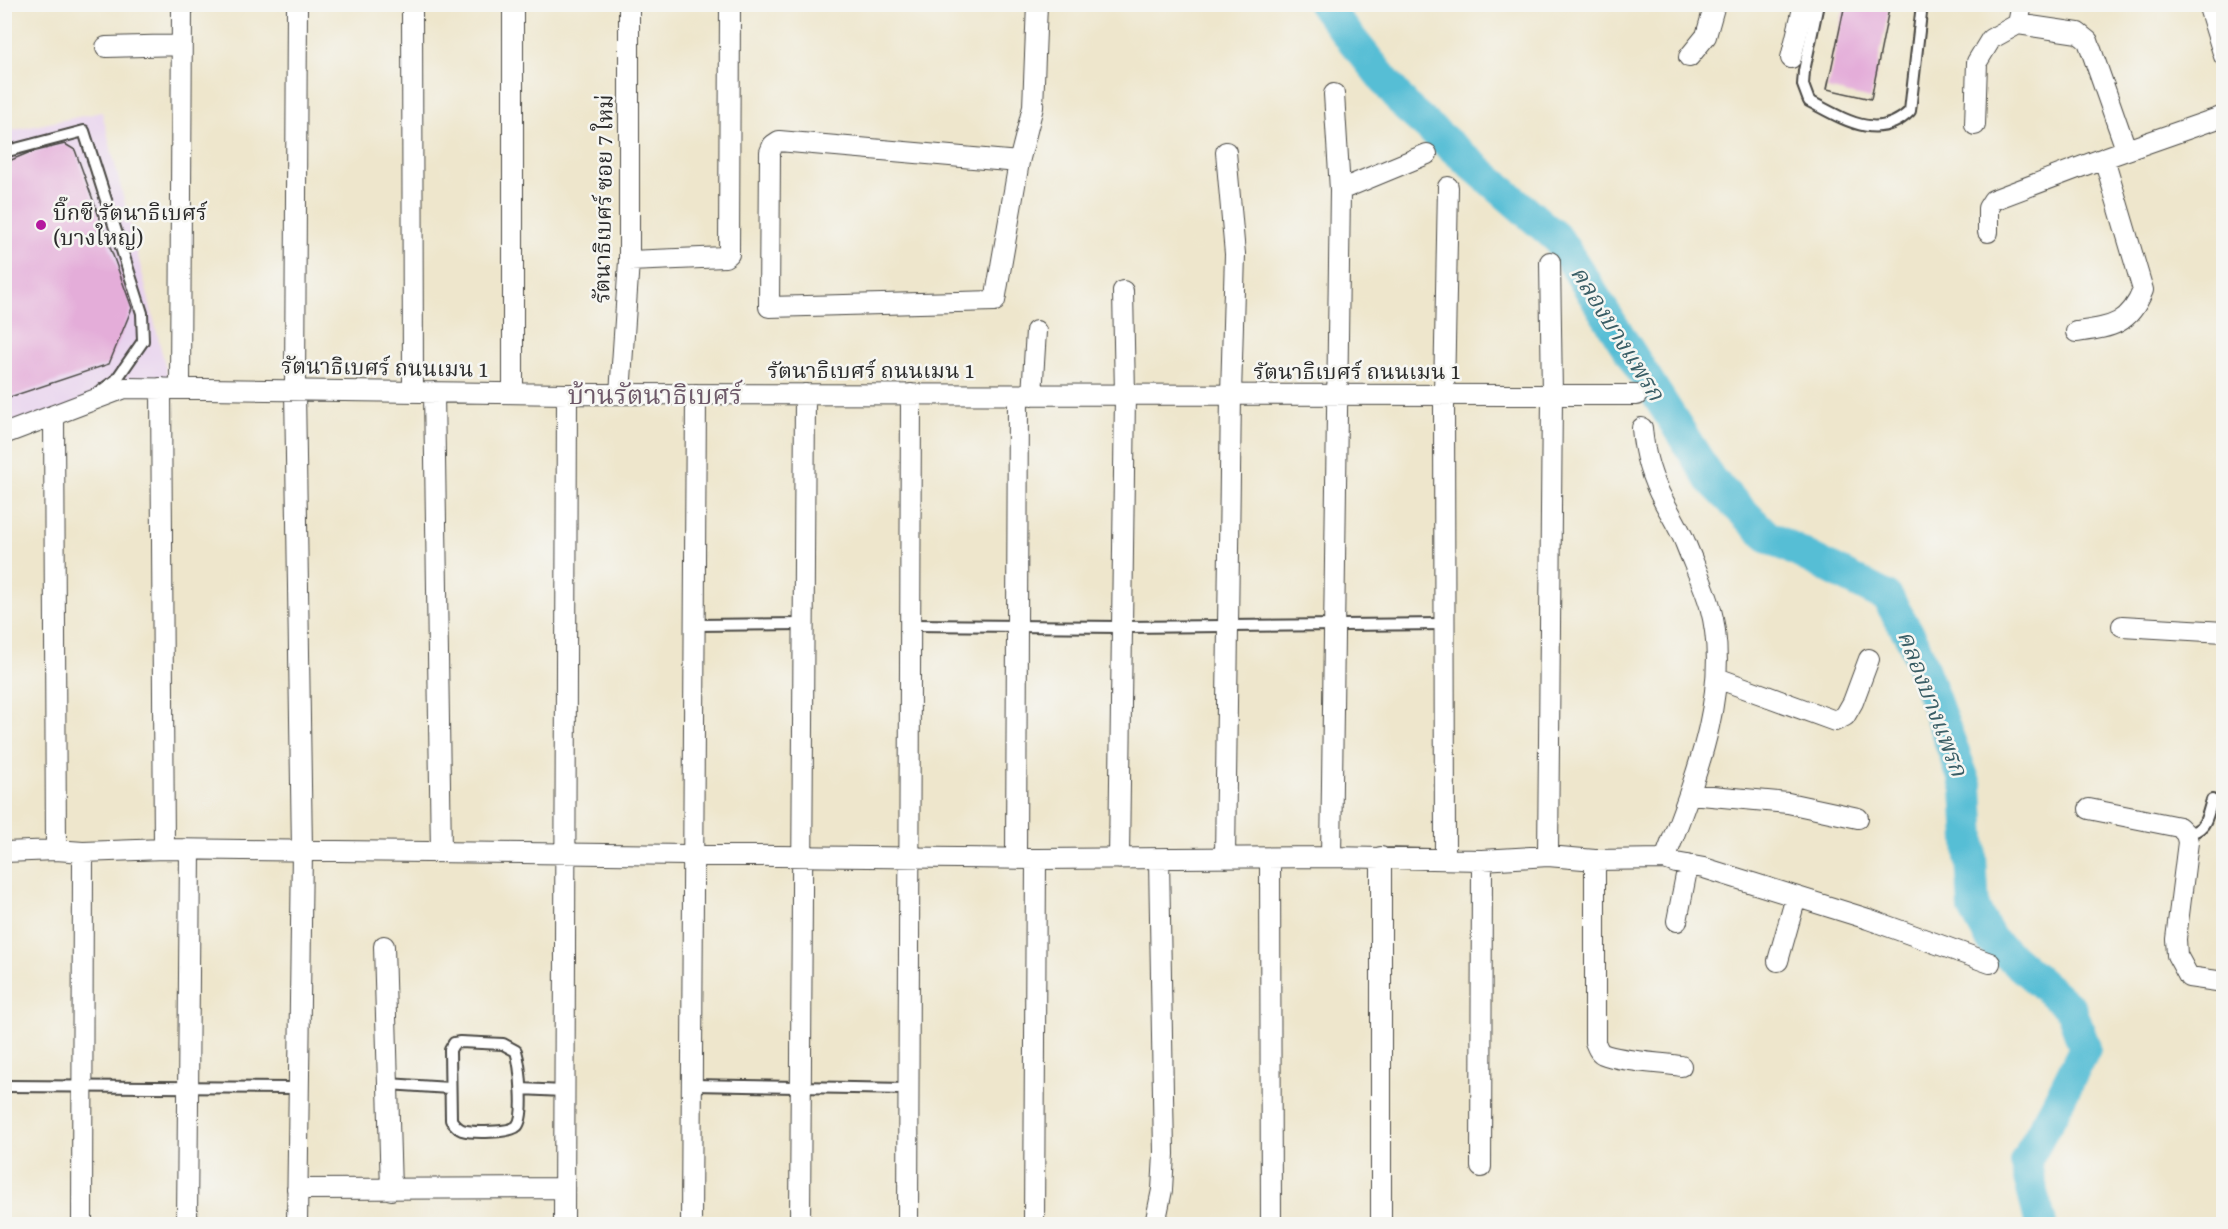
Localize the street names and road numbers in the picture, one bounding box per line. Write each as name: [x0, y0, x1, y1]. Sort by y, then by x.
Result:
street label: รัตนาธิเบศร์ ซอย 7 ใหม่: [585, 94, 621, 304]
street label: รัตนาธิเบศร์ ถนนเมน 1: [281, 349, 489, 385]
street label: รัตนาธิเบศร์ ถนนเมน 1: [767, 354, 975, 386]
street label: รัตนาธิเบศร์ ถนนเมน 1: [1253, 355, 1461, 387]

